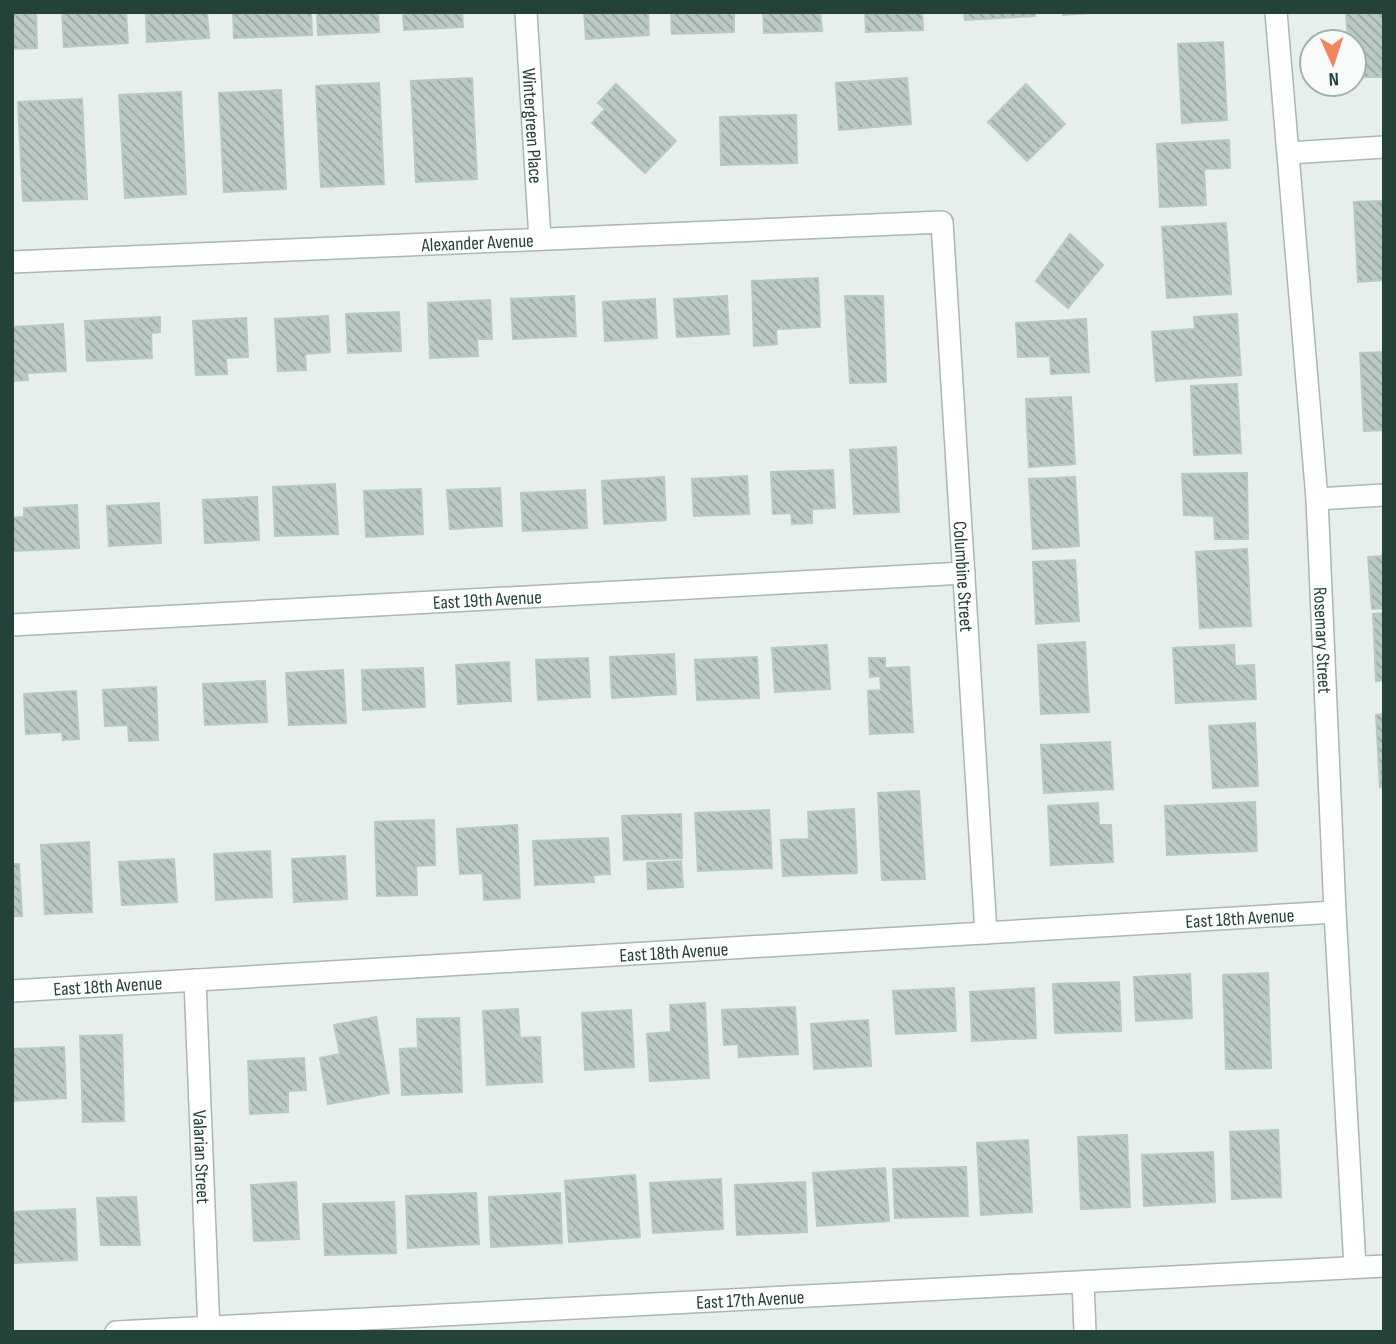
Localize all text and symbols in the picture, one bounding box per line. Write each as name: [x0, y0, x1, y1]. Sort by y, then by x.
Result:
north arrow: [1298, 28, 1368, 98]
street label: Wintergreen Place: [516, 67, 547, 184]
text: N: [1328, 67, 1339, 90]
street label: Alexander Avenue: [420, 230, 534, 257]
street label: Columbine Street: [948, 520, 977, 633]
street label: East 19th Avenue: [432, 586, 543, 615]
street label: Rosemary Street: [1308, 586, 1335, 694]
street label: East 18th Avenue: [1185, 904, 1295, 934]
street label: East 18th Avenue: [619, 938, 729, 968]
street label: East 18th Avenue: [53, 972, 163, 1002]
street label: Valarian Street: [187, 1110, 214, 1204]
street label: East 17th Avenue: [695, 1286, 805, 1315]

